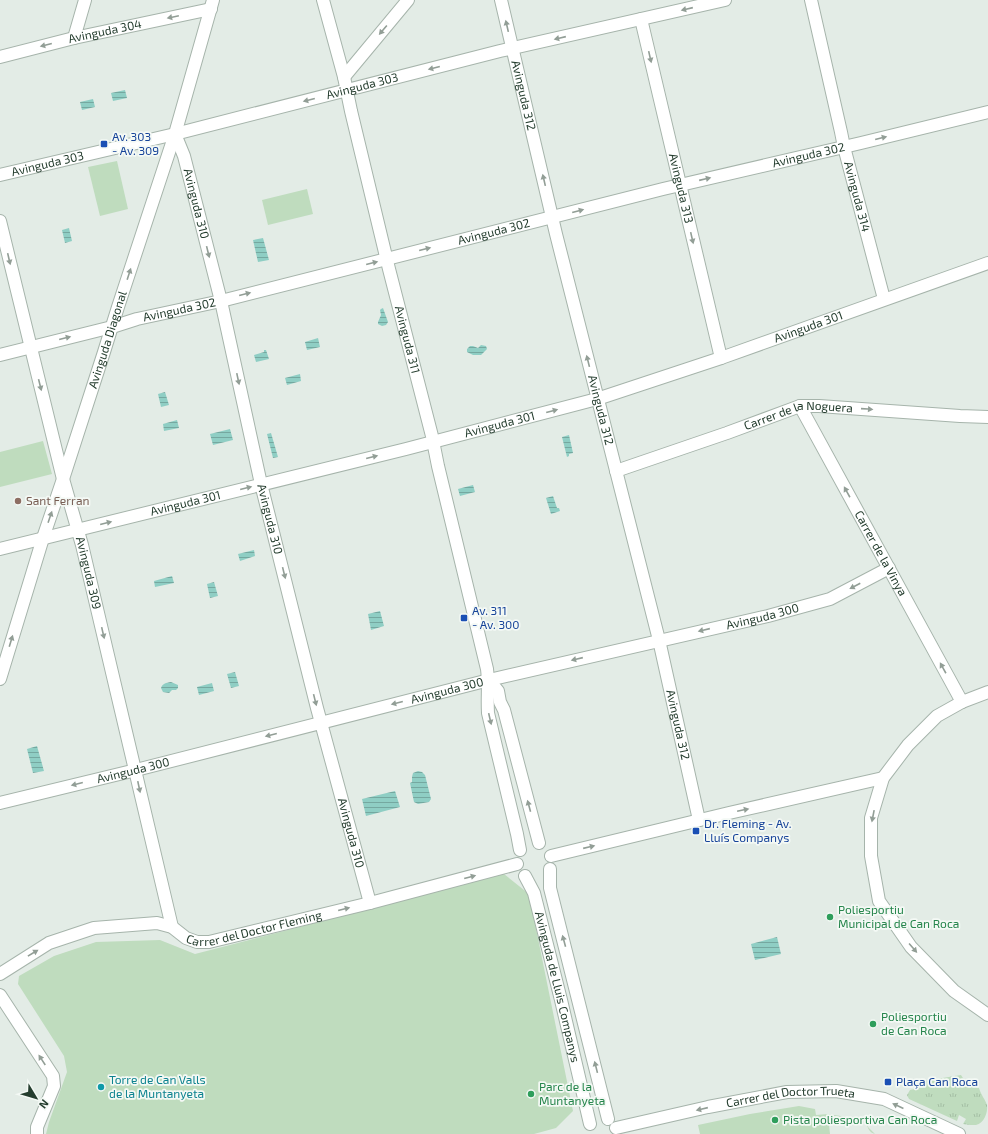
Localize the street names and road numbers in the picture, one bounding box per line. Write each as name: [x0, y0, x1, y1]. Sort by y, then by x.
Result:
street label: Avinguda 304: [66, 16, 143, 45]
street label: Avinguda 312: [509, 59, 539, 132]
street label: Avinguda 303: [324, 69, 400, 101]
street label: Avinguda 302: [771, 139, 846, 169]
street label: Avinguda 303: [10, 148, 85, 178]
street label: Avinguda 313: [667, 152, 697, 224]
street label: Avinguda 314: [842, 160, 874, 233]
street label: Avinguda 310: [181, 167, 213, 240]
street label: Avinguda 302: [456, 215, 531, 247]
street label: Avinguda Diagonal: [85, 288, 129, 390]
street label: Avinguda 302: [141, 294, 217, 324]
street label: Avinguda 311: [393, 304, 424, 375]
street label: Avinguda 301: [772, 307, 844, 345]
street label: Avinguda 312: [586, 373, 617, 446]
street label: Carrer de la Noguera: [742, 398, 853, 432]
street label: Avinguda 301: [463, 408, 536, 439]
street label: Avinguda 310: [255, 482, 286, 556]
street label: Avinguda 301: [149, 487, 222, 518]
street label: Carrer de la Vinya: [852, 508, 911, 598]
street label: Avinguda 309: [74, 535, 105, 611]
street label: Avinguda 300: [725, 600, 800, 631]
street label: Avinguda 300: [409, 674, 485, 706]
street label: Avinguda 312: [664, 688, 693, 761]
street label: Avinguda 300: [95, 754, 171, 785]
street label: Avinguda 310: [336, 796, 368, 869]
street label: Carrer del Doctor Fleming: [185, 907, 323, 948]
street label: Avinguda de Lluis Companys: [533, 910, 583, 1064]
street label: Carrer del Doctor Trueta: [725, 1083, 856, 1109]

